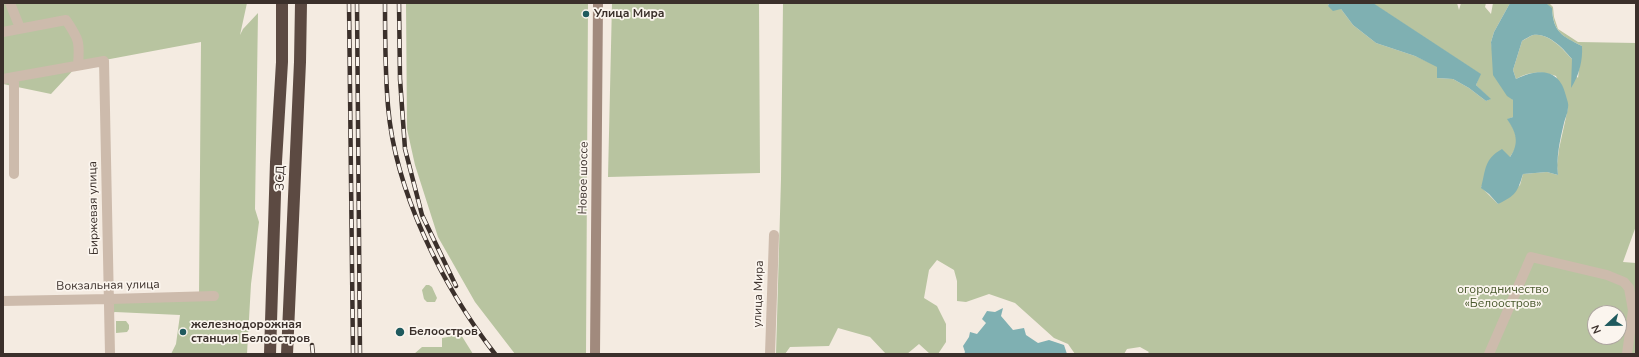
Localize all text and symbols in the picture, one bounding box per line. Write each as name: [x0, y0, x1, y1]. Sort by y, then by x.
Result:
place label: Улица Мира: [594, 7, 665, 21]
marker: Улица Мира: [581, 9, 591, 19]
street label: Новое шоссе: [576, 141, 592, 215]
street label: Биржевая улица: [86, 161, 102, 255]
street label: ЗСД: [273, 165, 289, 191]
street label: улица Мира: [751, 260, 767, 328]
street label: Вокзальная улица: [56, 278, 160, 294]
park label: огородничество «Белоостров»: [1457, 283, 1549, 311]
north arrow: [1587, 305, 1627, 345]
place label: железнодорожная станция Белоостров: [191, 318, 310, 346]
text: N: [1588, 323, 1605, 336]
place label: Белоостров: [409, 325, 478, 339]
marker: Белоостров: [394, 326, 406, 338]
marker: железнодорожная станция Белоостров: [178, 327, 188, 337]

